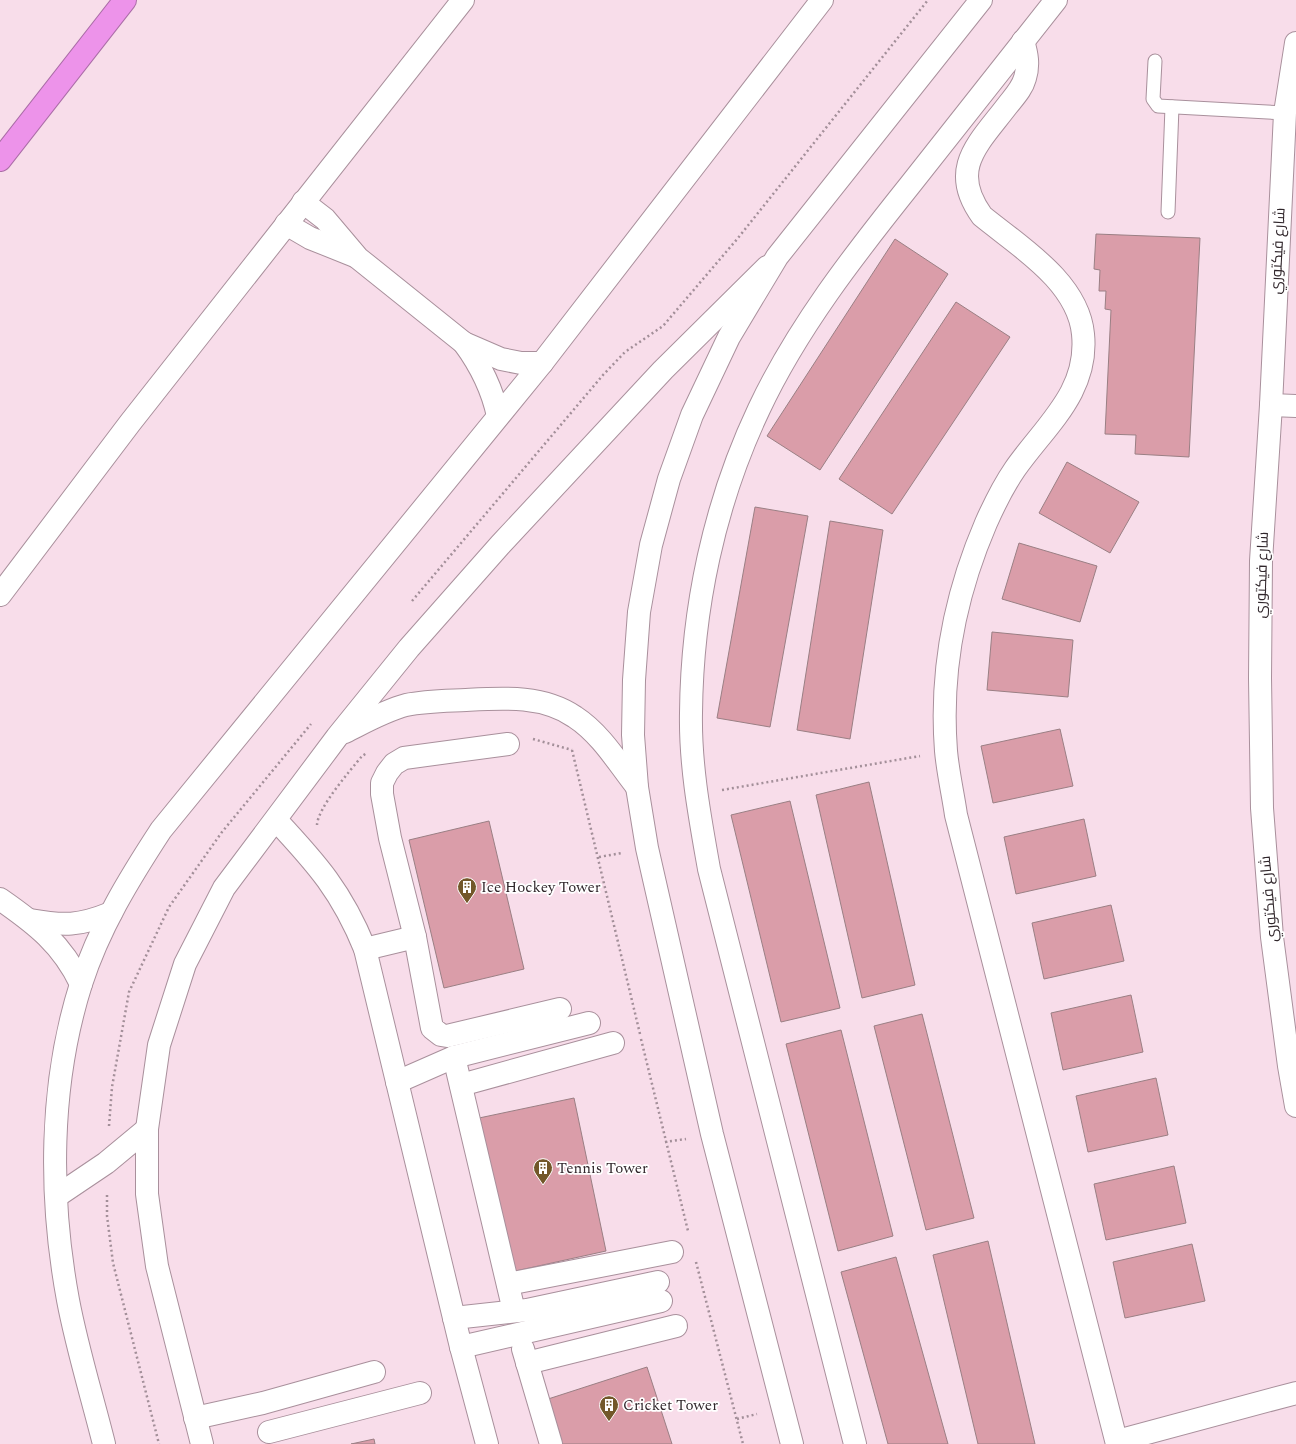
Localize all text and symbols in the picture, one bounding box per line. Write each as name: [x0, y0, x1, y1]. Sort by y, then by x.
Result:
street label: شارع فيكتوري: [1264, 207, 1292, 295]
street label: شارع فيكتوري: [1249, 531, 1275, 619]
street label: شارع فيكتوري: [1254, 855, 1284, 943]
building icon: Ice Hockey Tower: [456, 876, 478, 904]
place label: Ice Hockey Tower: [481, 876, 601, 899]
building icon: Tennis Tower: [532, 1157, 554, 1185]
place label: Tennis Tower: [557, 1157, 648, 1180]
building icon: Cricket Tower: [598, 1394, 620, 1422]
place label: Cricket Tower: [623, 1394, 718, 1417]

